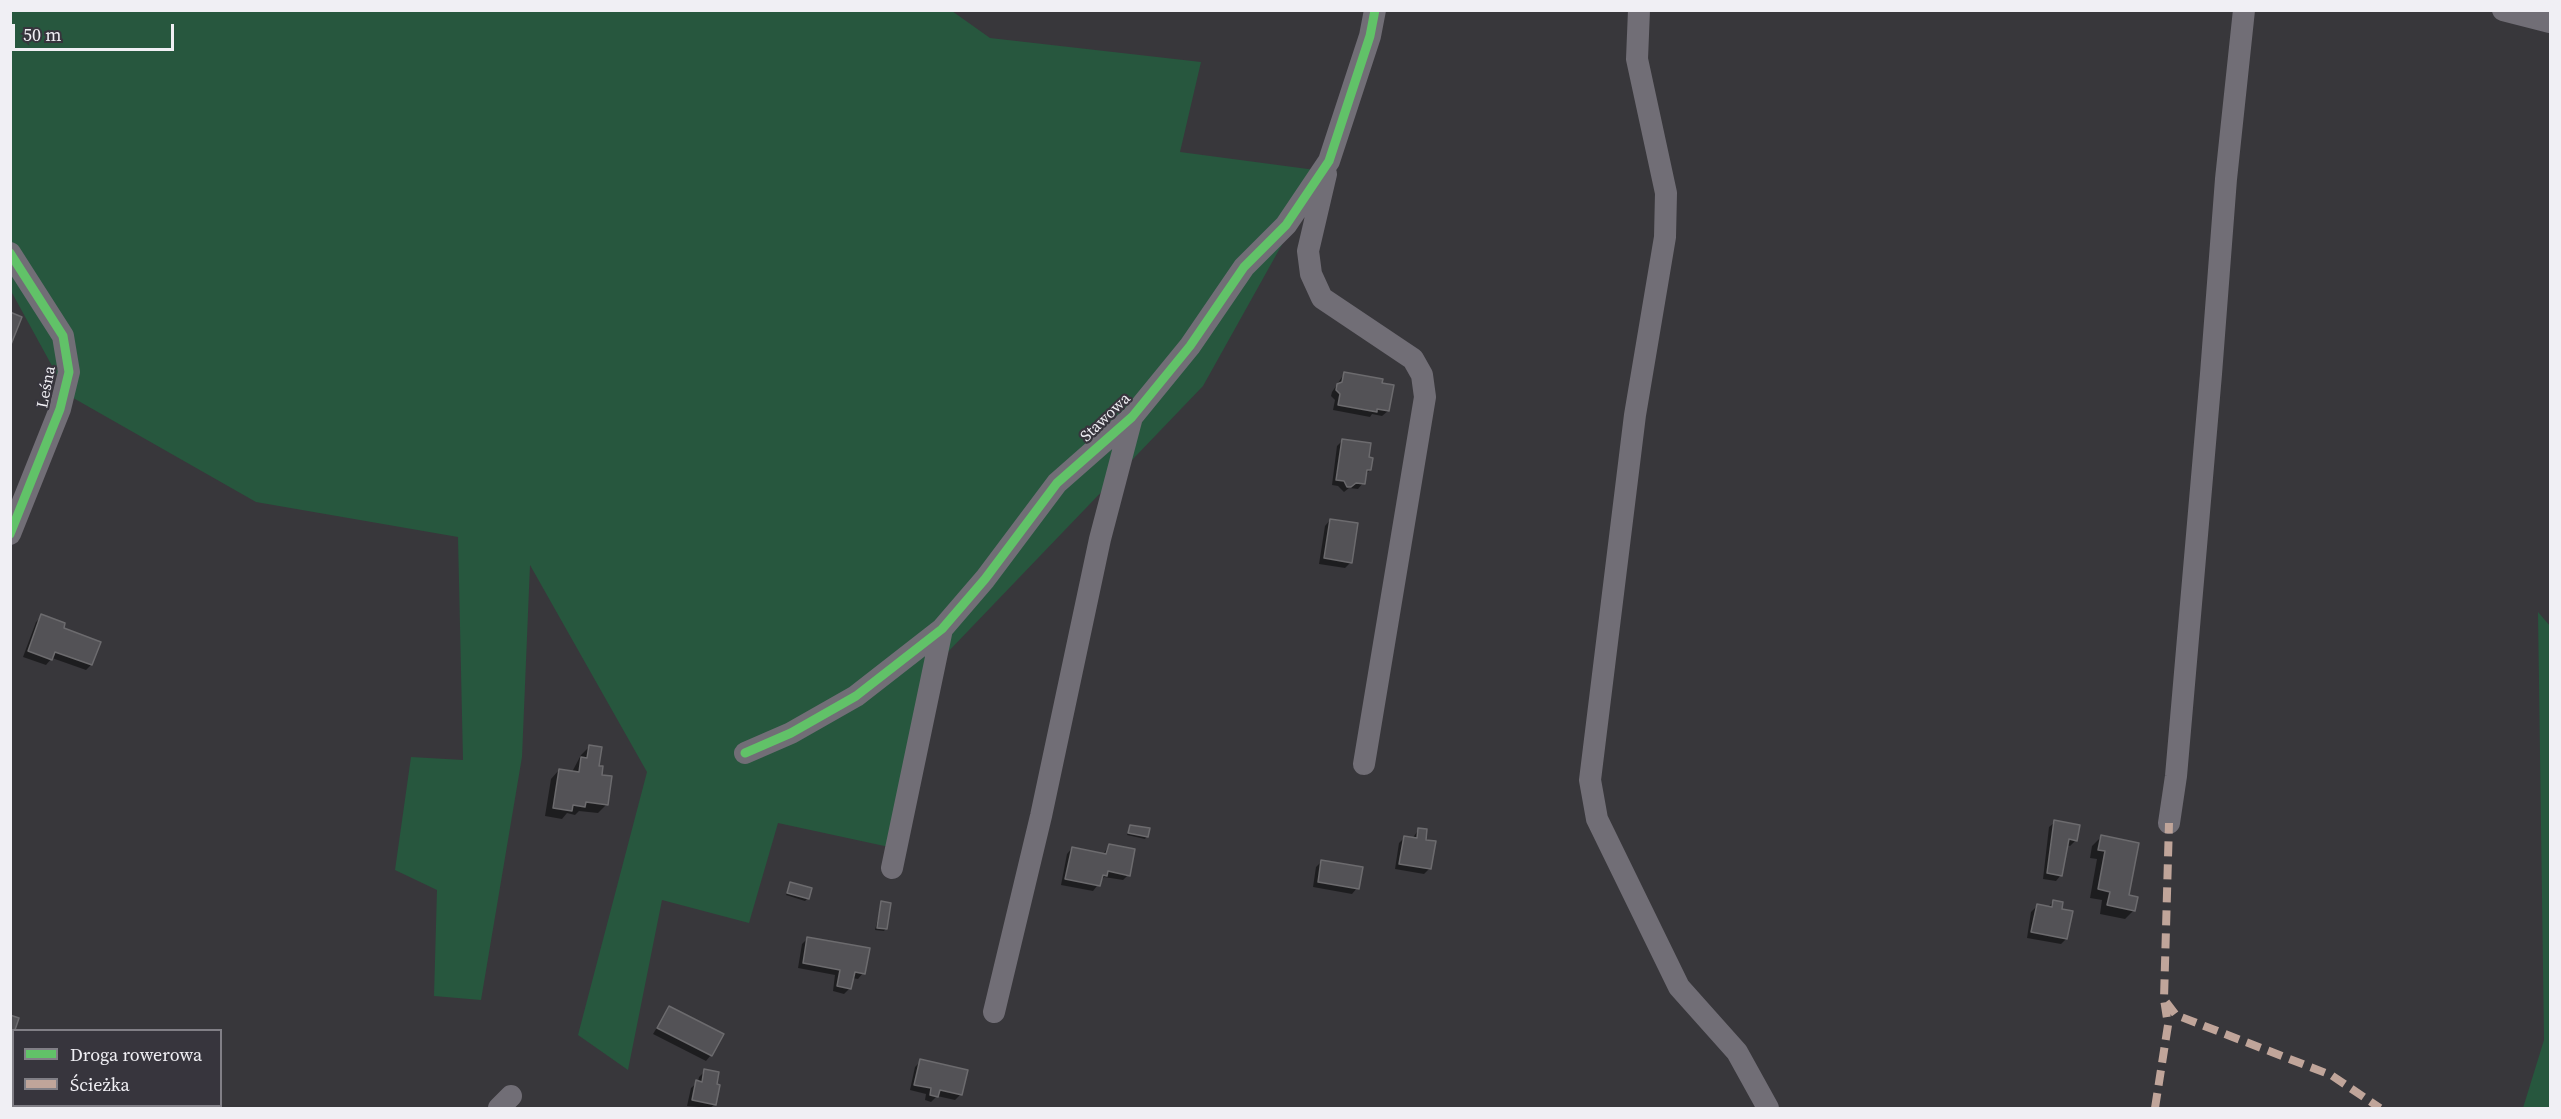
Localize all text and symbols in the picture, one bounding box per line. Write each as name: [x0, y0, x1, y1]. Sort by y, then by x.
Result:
scale bar: [15, 12, 177, 50]
text: 50 m: [23, 22, 61, 47]
street label: Leśna: [34, 364, 60, 410]
street label: Stawowa: [1077, 390, 1135, 446]
legend: [12, 1029, 222, 1107]
text: Droga rowerowa: [70, 1042, 202, 1067]
text: Ścieżka: [70, 1072, 130, 1097]

